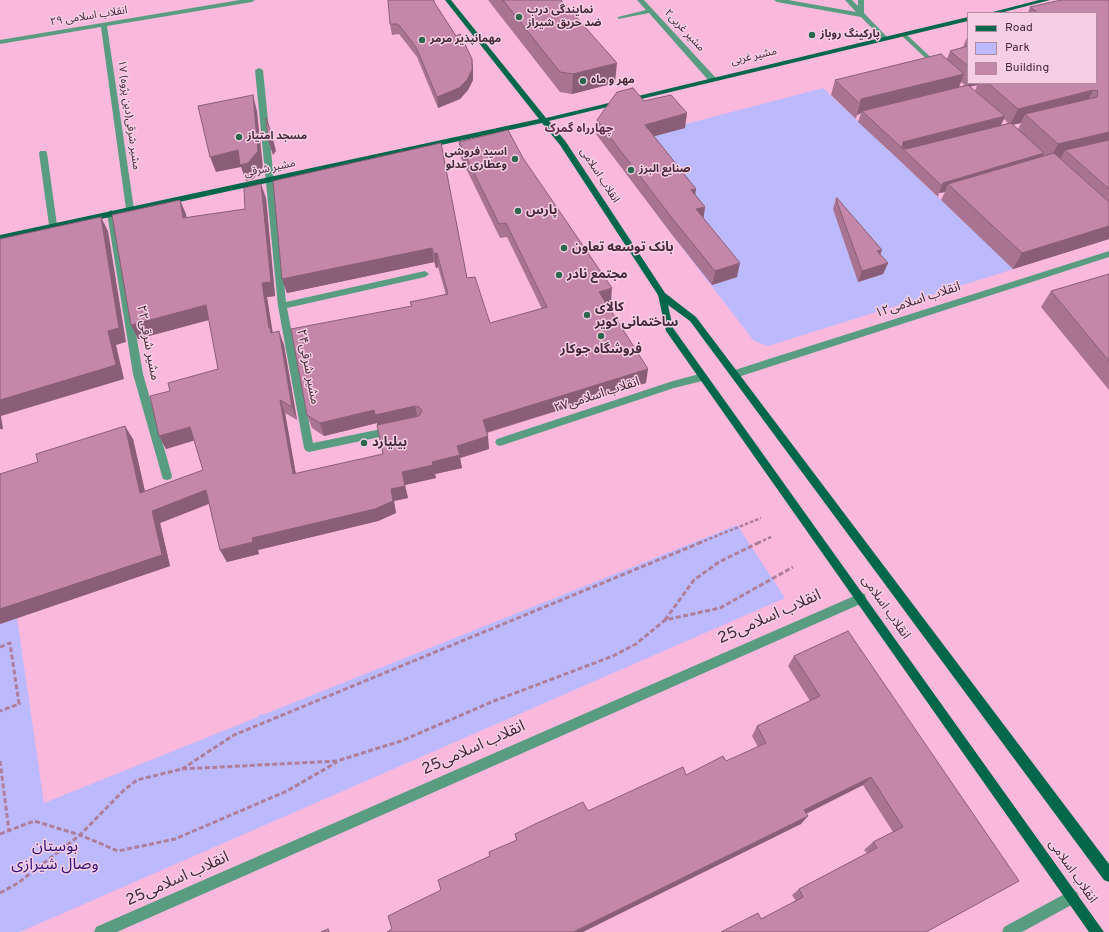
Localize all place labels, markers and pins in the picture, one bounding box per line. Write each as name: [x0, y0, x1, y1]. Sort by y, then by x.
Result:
place label: نمایندگی درب ضد حریق شیراز: [527, 4, 602, 30]
marker: نمایندگی درب ضد حریق شیراز: [514, 12, 524, 22]
place label: پارکینگ روباز: [820, 28, 880, 42]
marker: پارکینگ روباز: [807, 30, 817, 40]
place label: مهمانپذیر مرمر: [430, 33, 501, 47]
marker: مهمانپذیر مرمر: [417, 35, 427, 45]
place label: مهر و ماه: [591, 74, 635, 88]
marker: مهر و ماه: [578, 76, 588, 86]
place label: مسجد امتیاز: [247, 130, 307, 144]
marker: مسجد امتیاز: [234, 132, 244, 142]
place label: اسید فروشی وعطاری عدلو: [445, 146, 507, 172]
marker: اسید فروشی وعطاری عدلو: [510, 154, 520, 164]
place label: صنایع البرز: [639, 163, 690, 177]
marker: صنایع البرز: [626, 165, 636, 175]
place label: پارس: [526, 203, 558, 219]
marker: پارس: [513, 206, 523, 216]
place label: بانک توسعه تعاون: [572, 240, 674, 256]
marker: بانک توسعه تعاون: [559, 243, 569, 253]
place label: مجتمع نادر: [567, 267, 627, 283]
marker: مجتمع نادر: [554, 270, 564, 280]
place label: کالای ساختمانی کویر: [595, 300, 678, 331]
marker: کالای ساختمانی کویر: [582, 310, 592, 320]
marker: فروشگاه جوکار: [596, 331, 606, 341]
place label: فروشگاه جوکار: [560, 342, 642, 358]
place label: بیلیارد: [372, 435, 407, 451]
marker: بیلیارد: [359, 438, 369, 448]

